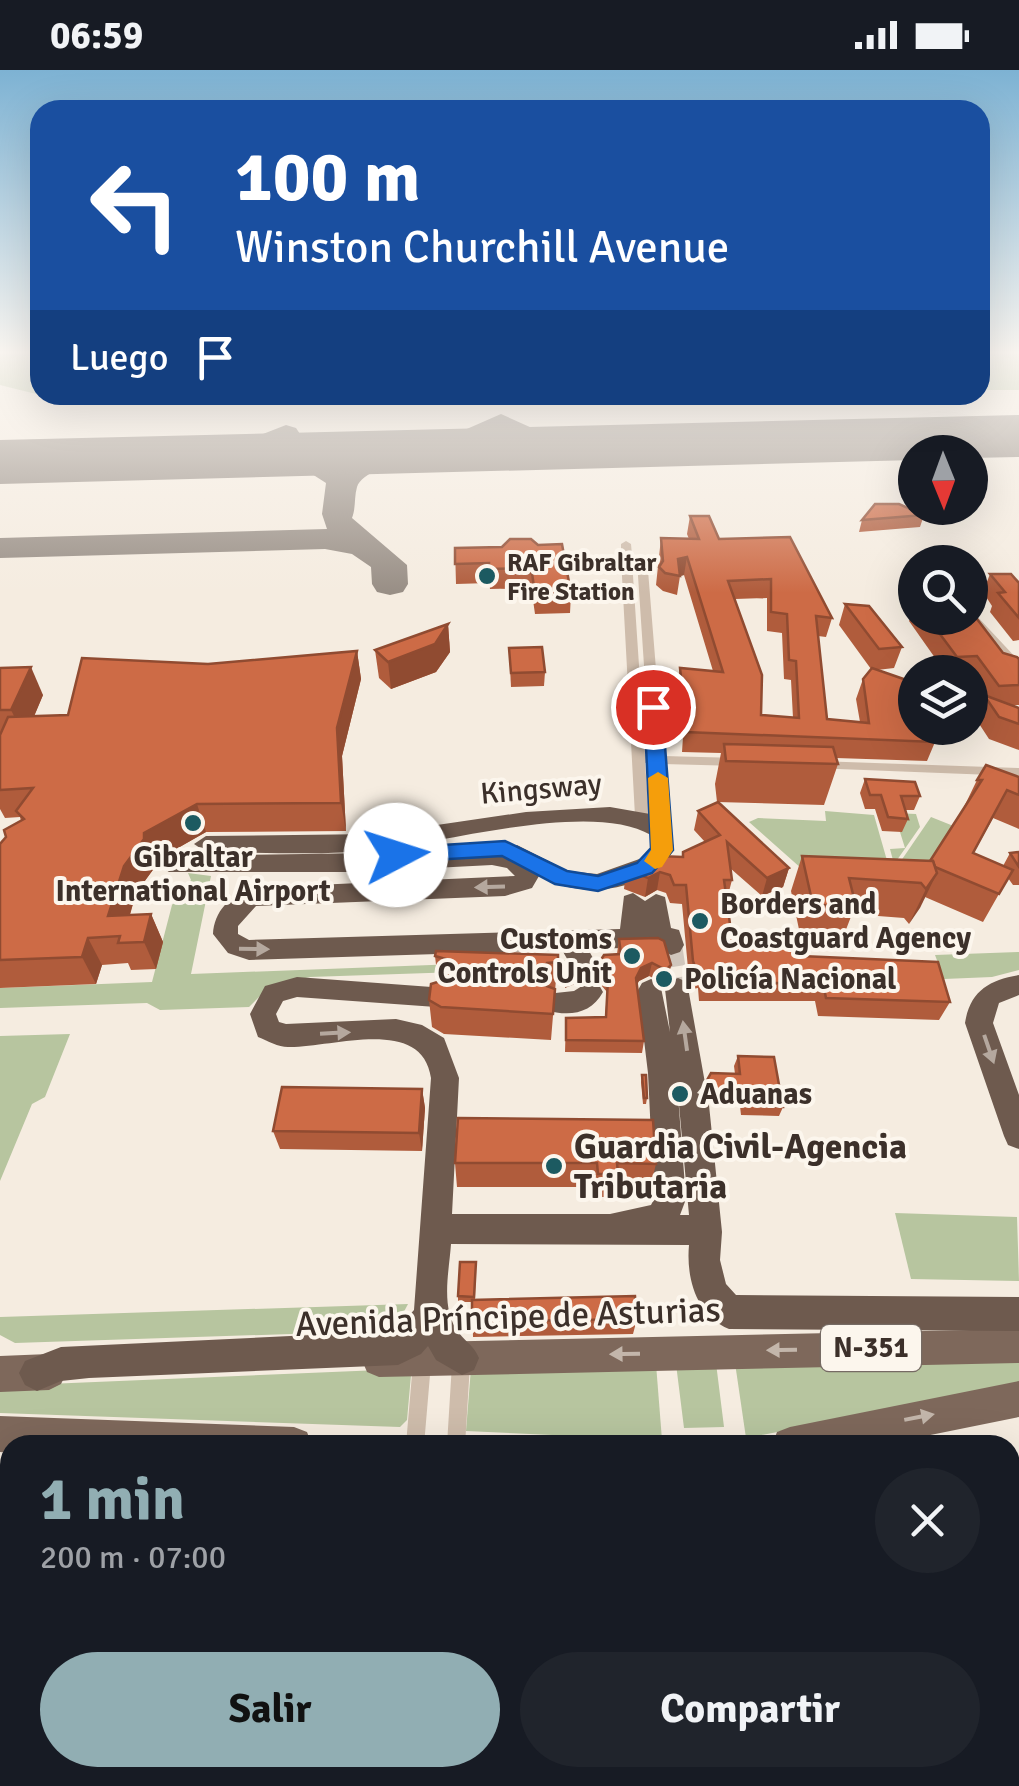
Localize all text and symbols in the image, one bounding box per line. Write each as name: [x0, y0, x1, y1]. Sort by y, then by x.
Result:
text: 06:59: [50, 12, 143, 59]
text: 100 m: [235, 134, 420, 220]
icon: left: [70, 140, 200, 270]
text: Winston Churchill Avenue: [235, 220, 729, 275]
icon: arrive: [188, 330, 243, 385]
text: Luego: [70, 334, 168, 381]
north arrow: [898, 435, 988, 525]
map controls: [898, 435, 988, 745]
button: search: [898, 545, 988, 635]
place label: RAF Gibraltar Fire Station: [507, 547, 657, 607]
marker: RAF Gibraltar Fire Station: [476, 565, 498, 587]
button: layers: [898, 655, 988, 745]
pin: [611, 665, 696, 750]
icon: arrive: [626, 680, 681, 735]
street label: Kingsway: [479, 765, 603, 813]
position arrow: [344, 803, 448, 907]
marker: Gibraltar International Airport: [182, 812, 204, 834]
place label: Gibraltar International Airport: [56, 839, 330, 910]
one-way arrow: [474, 880, 506, 896]
place label: Borders and Coastguard Agency: [720, 886, 971, 957]
marker: Borders and Coastguard Agency: [689, 910, 711, 932]
place label: Customs Controls Unit: [438, 921, 612, 992]
one-way arrow: [239, 941, 271, 957]
marker: Customs Controls Unit: [621, 945, 643, 967]
place label: Policía Nacional: [684, 961, 897, 998]
marker: Policía Nacional: [653, 968, 675, 990]
one-way arrow: [676, 1020, 692, 1051]
one-way arrow: [319, 1025, 351, 1041]
one-way arrow: [982, 1035, 997, 1065]
place label: Aduanas: [700, 1076, 812, 1113]
marker: Aduanas: [669, 1083, 691, 1105]
place label: Guardia Civil-Agencia Tributaria: [574, 1125, 907, 1208]
marker: Guardia Civil-Agencia Tributaria: [543, 1155, 565, 1177]
street label: Avenida Príncipe de Asturias: [294, 1288, 722, 1346]
road number: N-351: [821, 1325, 921, 1371]
one-way arrow: [765, 1342, 797, 1358]
one-way arrow: [609, 1346, 641, 1362]
one-way arrow: [904, 1408, 935, 1424]
text: 1 min: [40, 1463, 185, 1537]
button: close: [875, 1468, 980, 1573]
text: 200 m · 07:00: [40, 1538, 226, 1577]
button: Salir: [40, 1652, 500, 1767]
button: Compartir: [520, 1652, 980, 1767]

